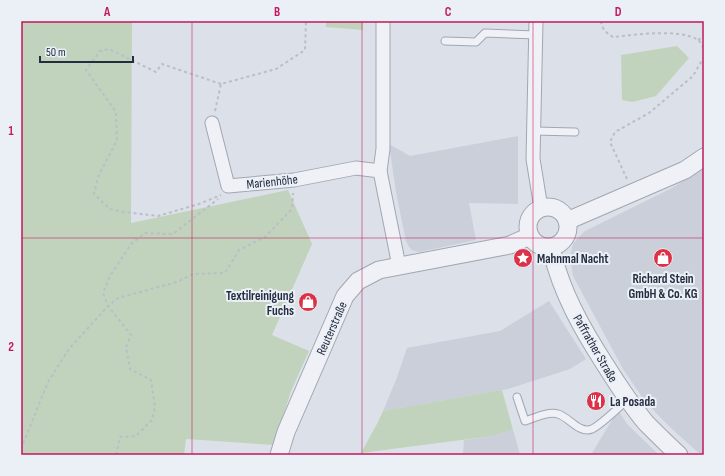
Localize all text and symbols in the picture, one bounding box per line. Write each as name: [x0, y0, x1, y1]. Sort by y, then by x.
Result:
text: A: [103, 4, 111, 20]
text: B: [274, 4, 280, 20]
text: C: [445, 4, 452, 20]
text: D: [615, 4, 622, 20]
scale bar: [40, 38, 133, 64]
text: 50 m: [46, 45, 66, 60]
text: 1: [8, 123, 14, 139]
street label: Marienhöhe: [246, 171, 299, 193]
place icon: Mahnmal Nacht: [512, 247, 534, 269]
shop icon: Richard Stein GmbH & Co. KG: [652, 247, 674, 269]
place label: Mahnmal Nacht: [537, 251, 609, 267]
place label: Richard Stein GmbH & Co. KG: [628, 271, 698, 302]
place label: Textilreinigung Fuchs: [226, 288, 295, 319]
shop icon: Textilreinigung Fuchs: [297, 291, 319, 313]
street label: Reuterstraße: [313, 299, 351, 358]
street label: Paffrather Straße: [569, 312, 621, 385]
text: 2: [8, 339, 14, 355]
restaurant icon: La Posada: [585, 390, 607, 412]
place label: La Posada: [610, 394, 655, 410]

